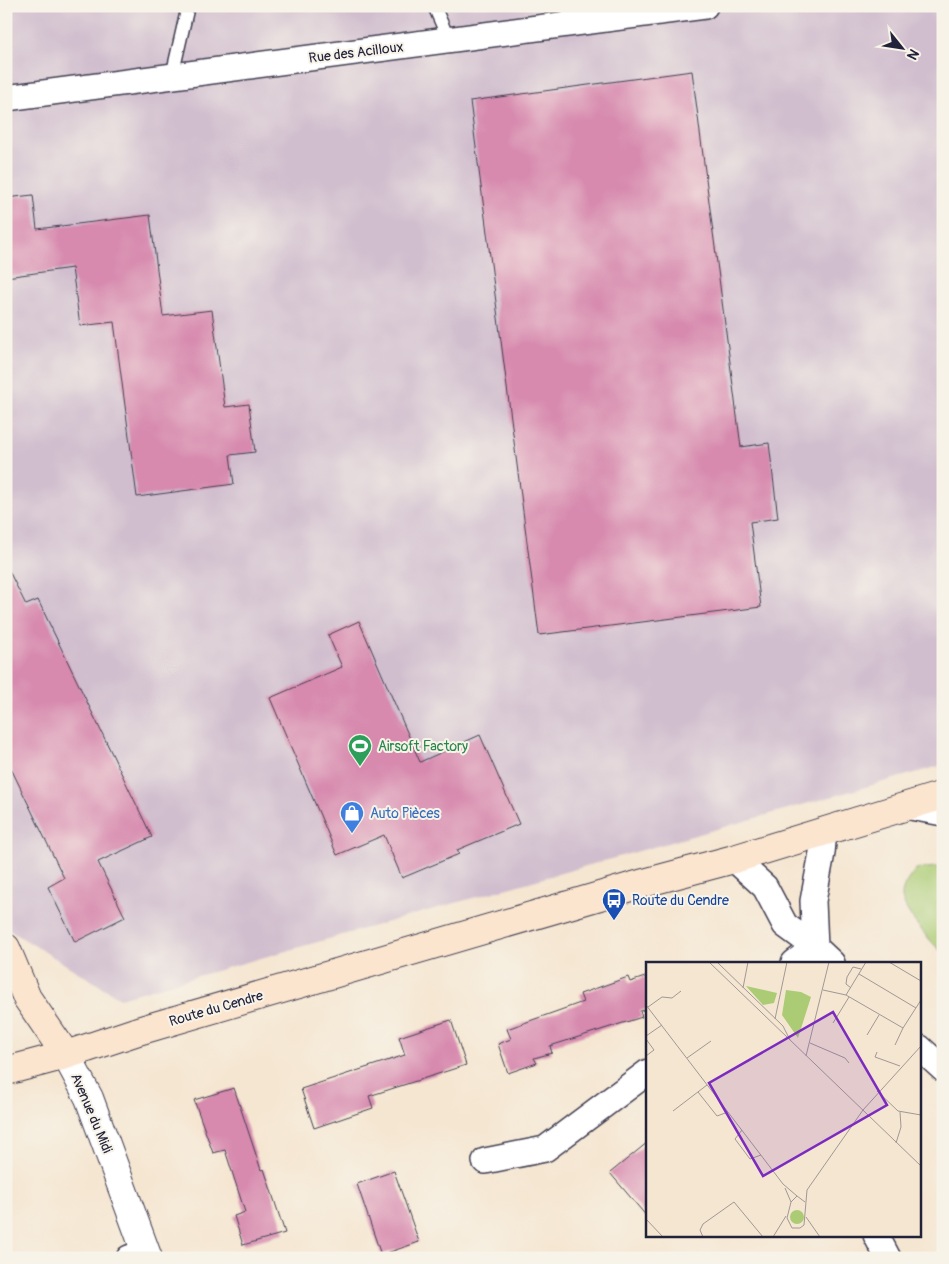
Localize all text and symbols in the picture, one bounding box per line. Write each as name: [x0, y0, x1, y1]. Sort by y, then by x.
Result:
north arrow: [876, 22, 926, 72]
street label: Rue des Acilloux: [308, 38, 404, 67]
text: N: [903, 46, 923, 63]
sports icon: Airsoft Factory: [347, 733, 373, 767]
place label: Airsoft Factory: [378, 738, 468, 755]
shop icon: Auto Pièces: [339, 800, 365, 834]
place label: Auto Pièces: [370, 805, 440, 822]
bus stop icon: Route du Cendre: [601, 887, 627, 921]
place label: Route du Cendre: [632, 892, 729, 909]
inset map: [646, 962, 922, 1236]
street label: Route du Cendre: [167, 987, 265, 1030]
street label: Avenue du Midi: [67, 1071, 116, 1156]

